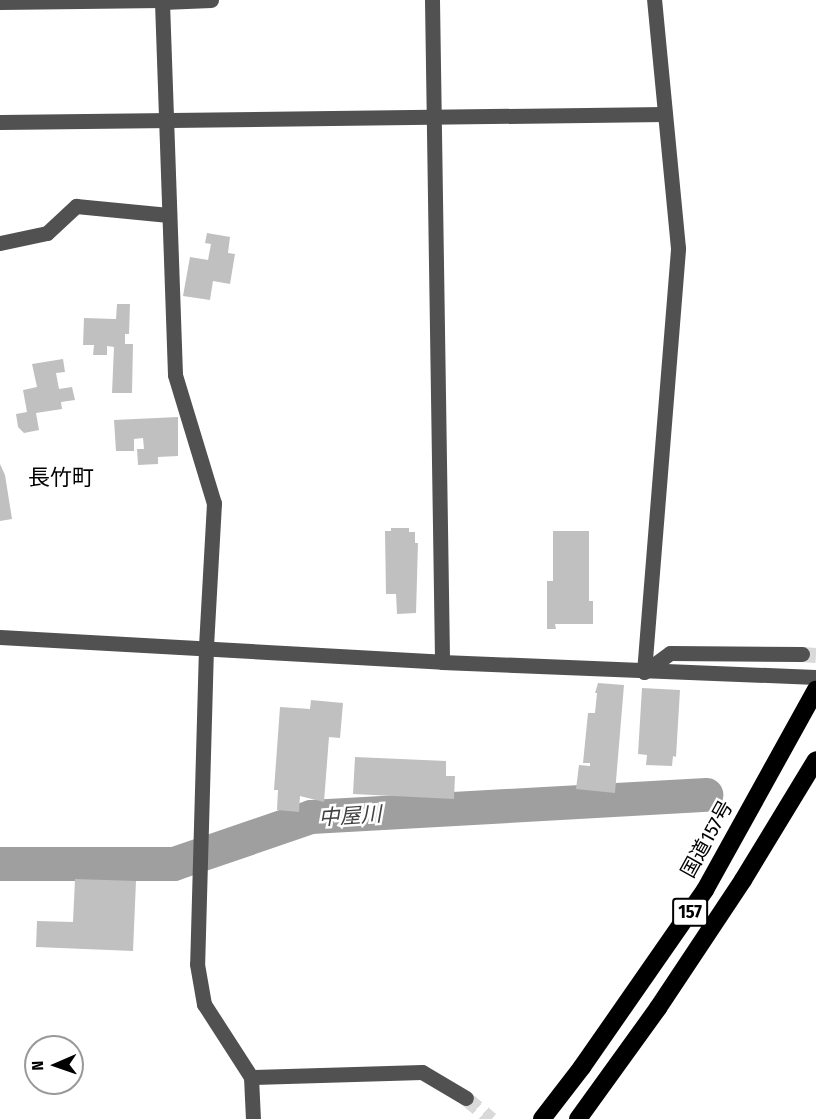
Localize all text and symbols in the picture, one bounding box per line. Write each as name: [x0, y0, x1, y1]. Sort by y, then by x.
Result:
district label: 長竹町: [28, 465, 94, 491]
street label: 国道157号: [676, 796, 738, 882]
water label: 中屋川: [318, 801, 382, 831]
road number: 157: [672, 897, 708, 927]
north arrow: [24, 1035, 84, 1095]
text: N: [28, 1060, 47, 1071]

